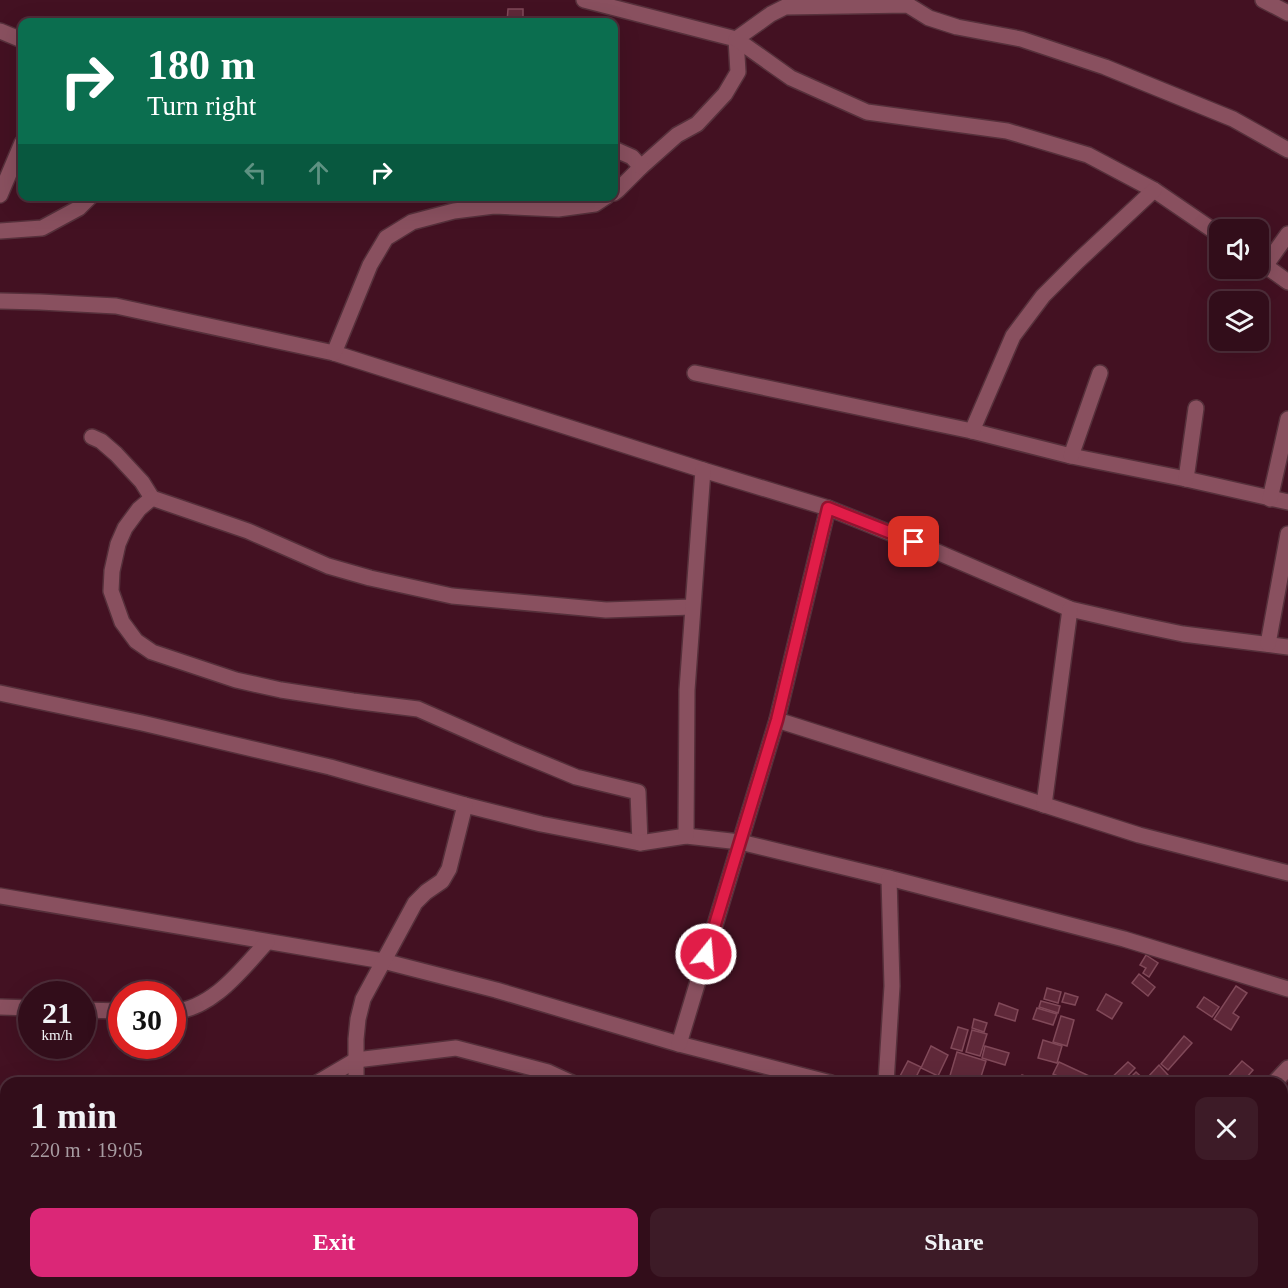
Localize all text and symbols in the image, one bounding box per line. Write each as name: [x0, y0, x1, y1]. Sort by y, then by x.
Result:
icon: right: [48, 42, 126, 120]
text: 180 m: [147, 42, 256, 88]
text: Turn right: [147, 91, 256, 121]
icon: left: [239, 156, 272, 189]
icon: ahead: [302, 156, 335, 189]
icon: right: [365, 156, 398, 189]
map controls: [1209, 219, 1269, 351]
button: sound: [1209, 219, 1269, 279]
button: layers: [1209, 291, 1269, 351]
pin: [888, 516, 939, 567]
icon: arrive: [897, 525, 930, 558]
position arrow: [674, 922, 738, 986]
speed limit sign: 30: [108, 981, 186, 1059]
text: 21: [42, 996, 72, 1029]
text: km/h: [42, 1027, 72, 1043]
text: 1 min: [30, 1096, 117, 1136]
button: close: [1195, 1097, 1258, 1160]
text: 220 m · 19:05: [30, 1139, 143, 1161]
button: Exit: [30, 1208, 638, 1277]
button: Share: [650, 1208, 1258, 1277]

